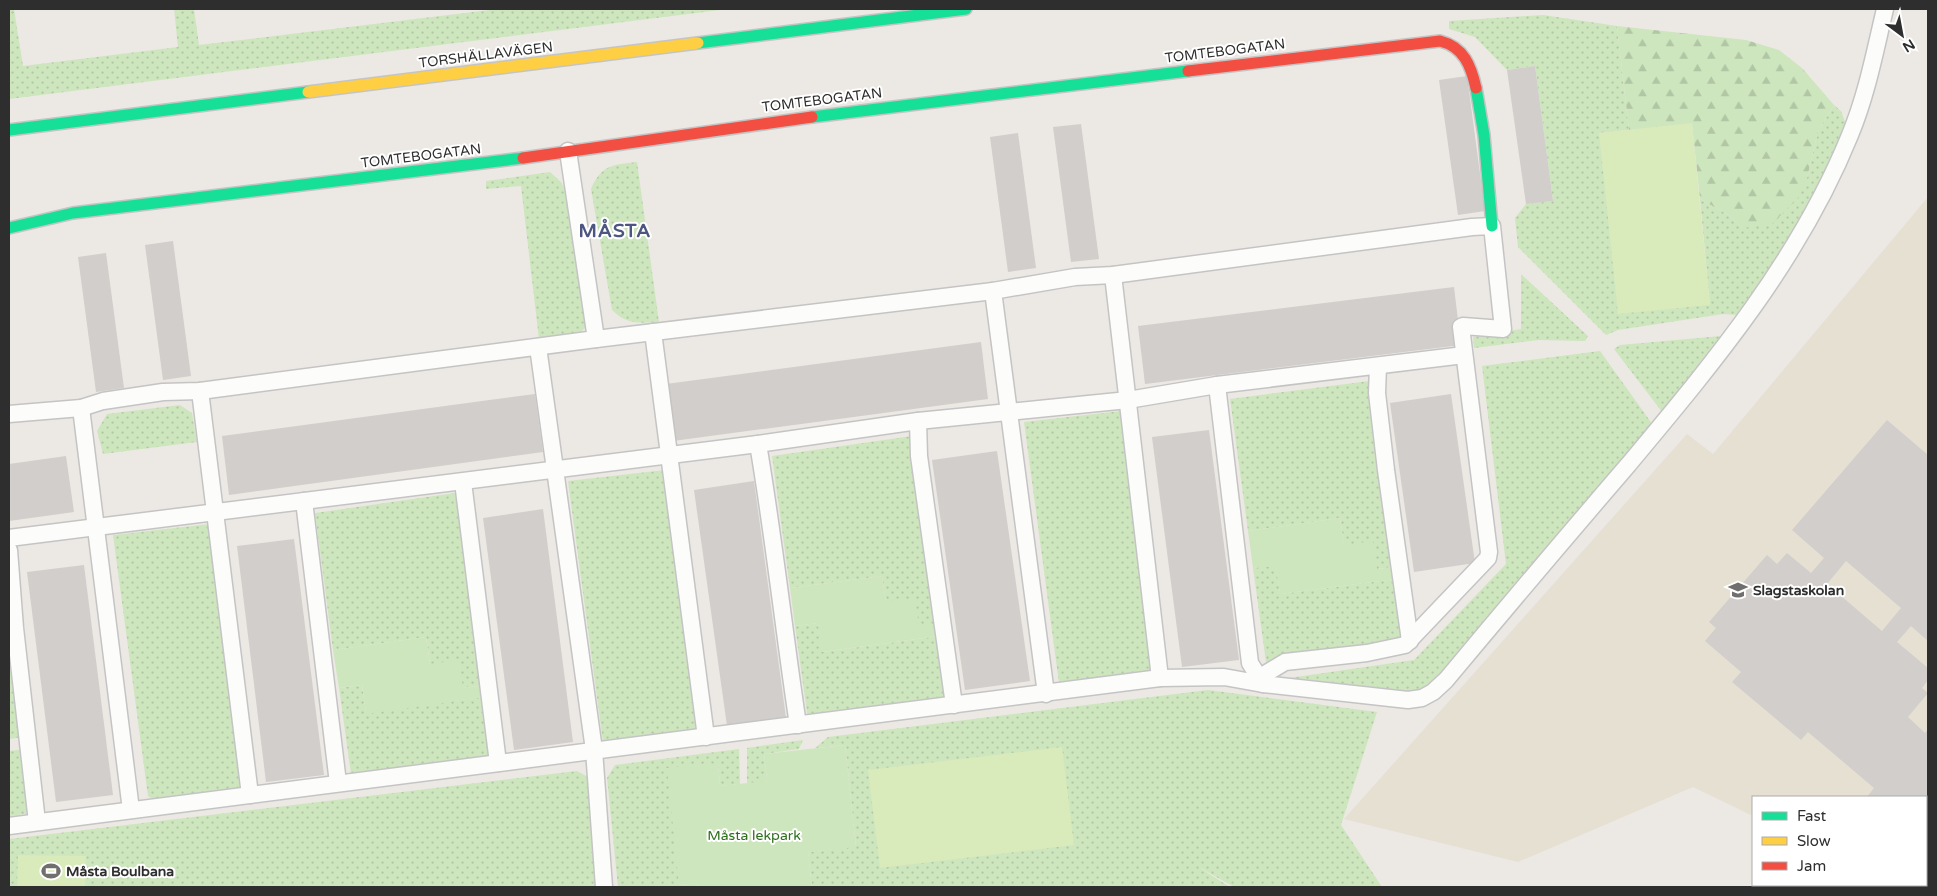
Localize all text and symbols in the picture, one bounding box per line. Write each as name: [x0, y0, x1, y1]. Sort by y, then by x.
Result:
north arrow: [1877, 10, 1927, 60]
street label: TOMTEBOGATAN: [1164, 35, 1286, 67]
text: N: [1899, 35, 1918, 56]
street label: TORSHÄLLAVÄGEN: [418, 38, 554, 72]
street label: TOMTEBOGATAN: [761, 84, 883, 116]
street label: TOMTEBOGATAN: [360, 140, 482, 172]
district label: MÅSTA: [578, 218, 652, 242]
school or university icon: Slagstaskolan: [1727, 579, 1749, 601]
place label: Slagstaskolan: [1753, 582, 1844, 599]
legend: [1752, 796, 1927, 886]
text: Fast: [1797, 807, 1827, 825]
park label: Måsta lekpark: [707, 827, 801, 844]
text: Slow: [1797, 832, 1831, 850]
text: Jam: [1797, 857, 1826, 875]
sports icon: Måsta Boulbana: [40, 860, 62, 882]
place label: Måsta Boulbana: [66, 863, 174, 880]

